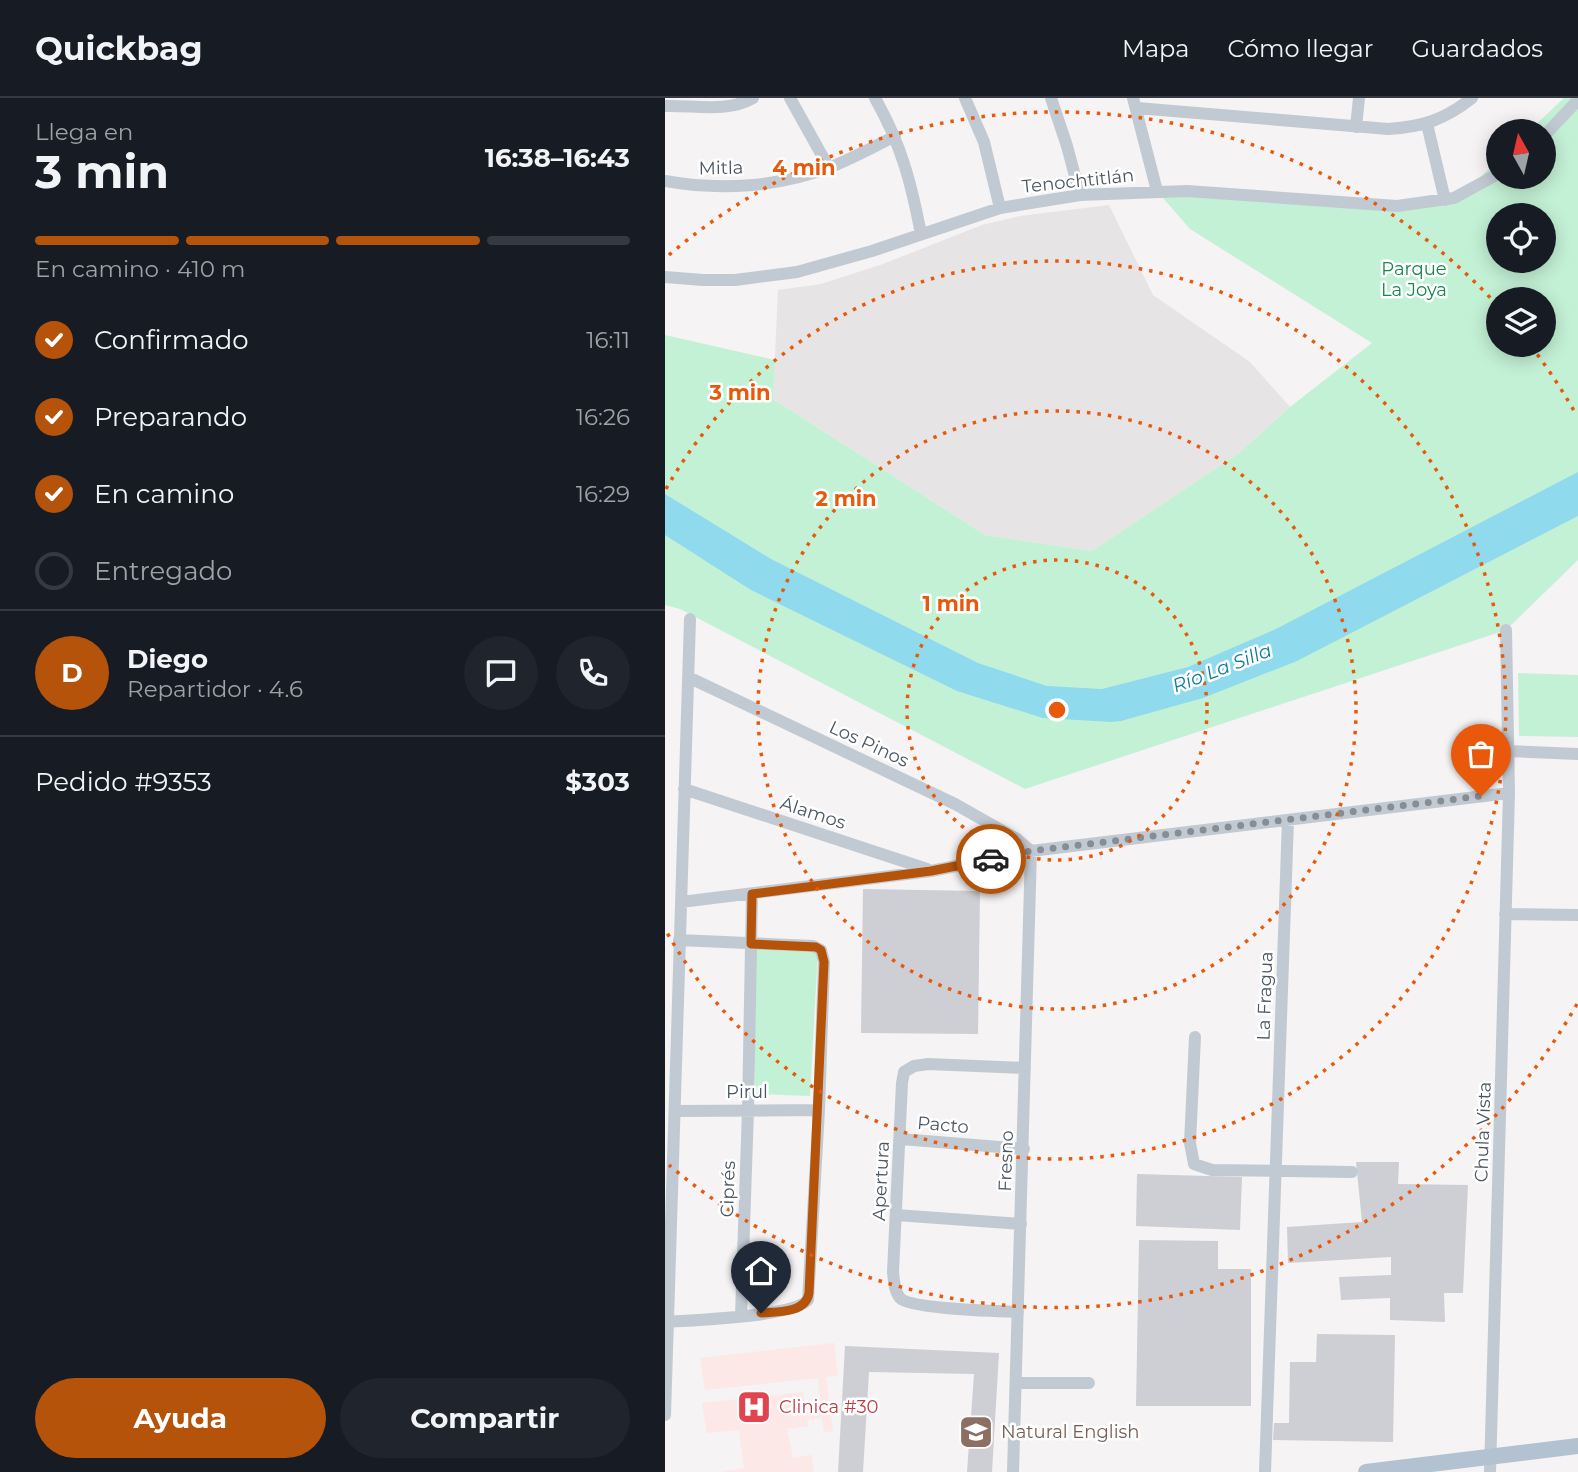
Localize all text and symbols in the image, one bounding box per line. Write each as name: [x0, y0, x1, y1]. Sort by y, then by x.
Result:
text: Quickbag: [35, 28, 203, 68]
text: Mapa: [1122, 34, 1189, 63]
text: Cómo llegar: [1227, 34, 1373, 63]
text: Guardados: [1411, 34, 1543, 63]
text: Llega en: [35, 118, 133, 146]
north arrow: [1486, 119, 1556, 189]
map controls: [1486, 119, 1556, 357]
text: 16:38–16:43: [485, 142, 630, 174]
text: 3 min: [35, 143, 169, 200]
text: 4 min: [772, 155, 836, 180]
street label: Mitla: [698, 157, 744, 179]
street label: Tenochtitlán: [1021, 164, 1135, 198]
button: locate: [1486, 203, 1556, 273]
text: En camino · 410 m: [35, 255, 245, 283]
park label: Parque La Joya: [1381, 258, 1447, 301]
button: layers: [1486, 287, 1556, 357]
icon: check: [35, 321, 73, 359]
text: Confirmado: [94, 324, 249, 356]
text: 16:11: [586, 326, 630, 354]
text: 3 min: [708, 380, 771, 405]
icon: check: [35, 398, 73, 436]
text: Preparando: [94, 401, 247, 433]
text: 16:26: [576, 403, 630, 431]
icon: check: [35, 475, 73, 513]
text: En camino: [94, 478, 234, 510]
text: 16:29: [576, 480, 630, 508]
text: 2 min: [815, 486, 877, 511]
text: Entregado: [94, 555, 232, 587]
text: 1 min: [922, 591, 980, 616]
button: chat: [464, 636, 538, 710]
button: phone: [556, 636, 630, 710]
water label: Río La Silla: [1169, 638, 1275, 697]
text: Diego: [127, 643, 208, 675]
text: D: [61, 657, 83, 689]
text: Repartidor · 4.6: [127, 675, 303, 703]
centre of rings: [1045, 698, 1069, 722]
street label: Los Pinos: [826, 716, 912, 772]
pin: [1451, 724, 1511, 796]
icon: bag: [1462, 735, 1500, 773]
text: Pedido #9353: [35, 766, 212, 798]
text: $303: [565, 766, 630, 798]
street label: Álamos: [777, 792, 849, 834]
courier: [956, 824, 1026, 894]
icon: car: [972, 840, 1010, 878]
street label: La Fragua: [1252, 951, 1278, 1041]
street label: Pirul: [726, 1081, 768, 1103]
street label: Chula Vista: [1470, 1081, 1496, 1183]
street label: Pacto: [916, 1112, 970, 1138]
street label: Fresno: [994, 1130, 1018, 1192]
street label: Apertura: [868, 1140, 894, 1222]
street label: Ciprés: [716, 1160, 740, 1218]
pin: [731, 1241, 791, 1313]
icon: home: [742, 1252, 780, 1290]
button: Ayuda: [35, 1378, 326, 1458]
button: Compartir: [340, 1378, 630, 1458]
hospital icon: Clinica #30: [735, 1388, 773, 1426]
place label: Clinica #30: [779, 1396, 879, 1418]
school or university icon: Natural English: [957, 1413, 995, 1451]
place label: Natural English: [1001, 1421, 1140, 1443]

